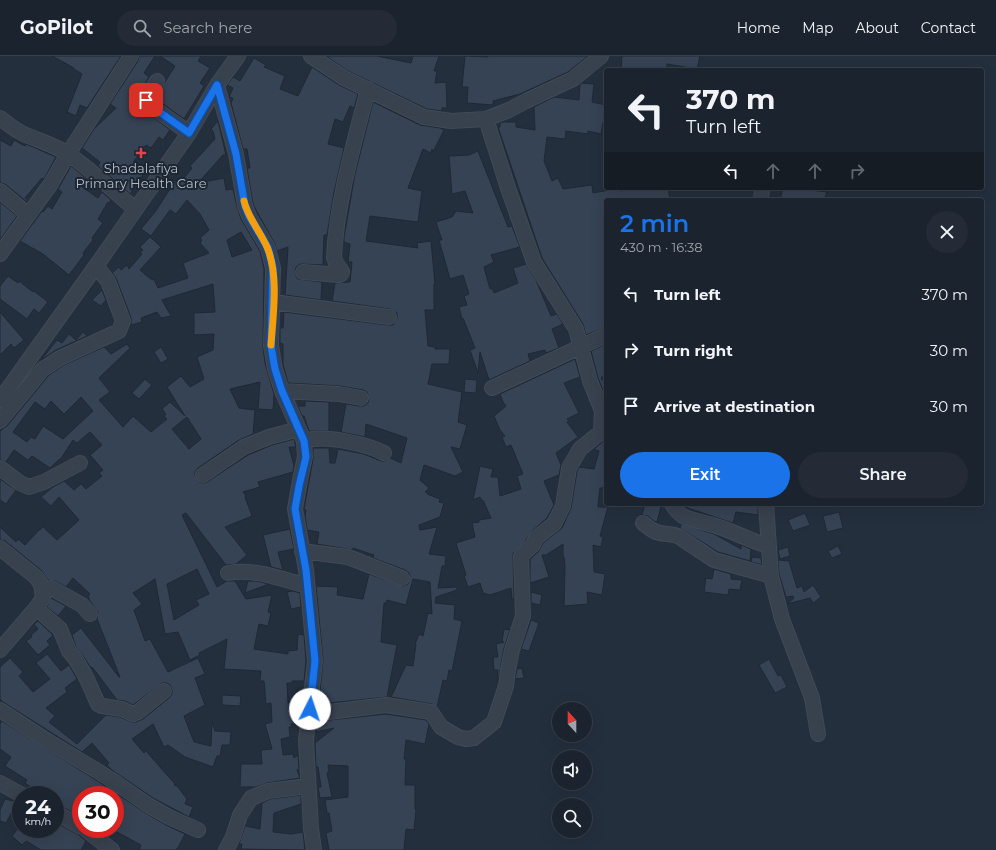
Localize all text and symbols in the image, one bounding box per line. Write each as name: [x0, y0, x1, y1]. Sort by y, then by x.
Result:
search box: [117, 10, 397, 46]
text: GoPilot: [20, 16, 93, 39]
icon: search: [131, 17, 153, 39]
text: Search here: [163, 18, 252, 37]
text: Home: [737, 19, 780, 37]
text: Map: [802, 19, 833, 37]
text: About: [855, 19, 899, 37]
text: Contact: [921, 19, 976, 37]
text: 370 m: [686, 82, 775, 116]
pin: [129, 83, 163, 117]
icon: left: [620, 84, 672, 136]
icon: arrive: [135, 89, 157, 111]
text: Turn left: [686, 116, 761, 138]
marker: Shadalafiya Primary Health Care: [135, 147, 147, 159]
place label: Shadalafiya Primary Health Care: [75, 160, 207, 191]
icon: left: [720, 160, 742, 182]
icon: ahead: [762, 160, 784, 182]
icon: ahead: [804, 160, 826, 182]
icon: right: [846, 160, 868, 182]
text: 2 min: [620, 209, 689, 238]
button: close: [926, 211, 968, 253]
text: 430 m · 16:38: [620, 239, 703, 255]
icon: left: [620, 283, 642, 305]
text: Turn left: [654, 285, 721, 304]
text: 370 m: [921, 285, 968, 304]
icon: right: [620, 339, 642, 361]
text: Turn right: [654, 341, 733, 360]
text: 30 m: [930, 341, 968, 360]
icon: arrive: [620, 395, 642, 417]
text: Arrive at destination: [654, 397, 815, 416]
text: 30 m: [930, 397, 968, 416]
button: Exit: [620, 452, 790, 498]
button: Share: [798, 452, 968, 498]
position arrow: [289, 688, 331, 730]
north arrow: [552, 702, 592, 742]
map controls: [552, 702, 592, 838]
button: sound: [552, 750, 592, 790]
speed limit sign: 30: [72, 786, 124, 838]
text: 24: [25, 795, 51, 819]
button: search: [552, 798, 592, 838]
text: km/h: [25, 815, 51, 828]

